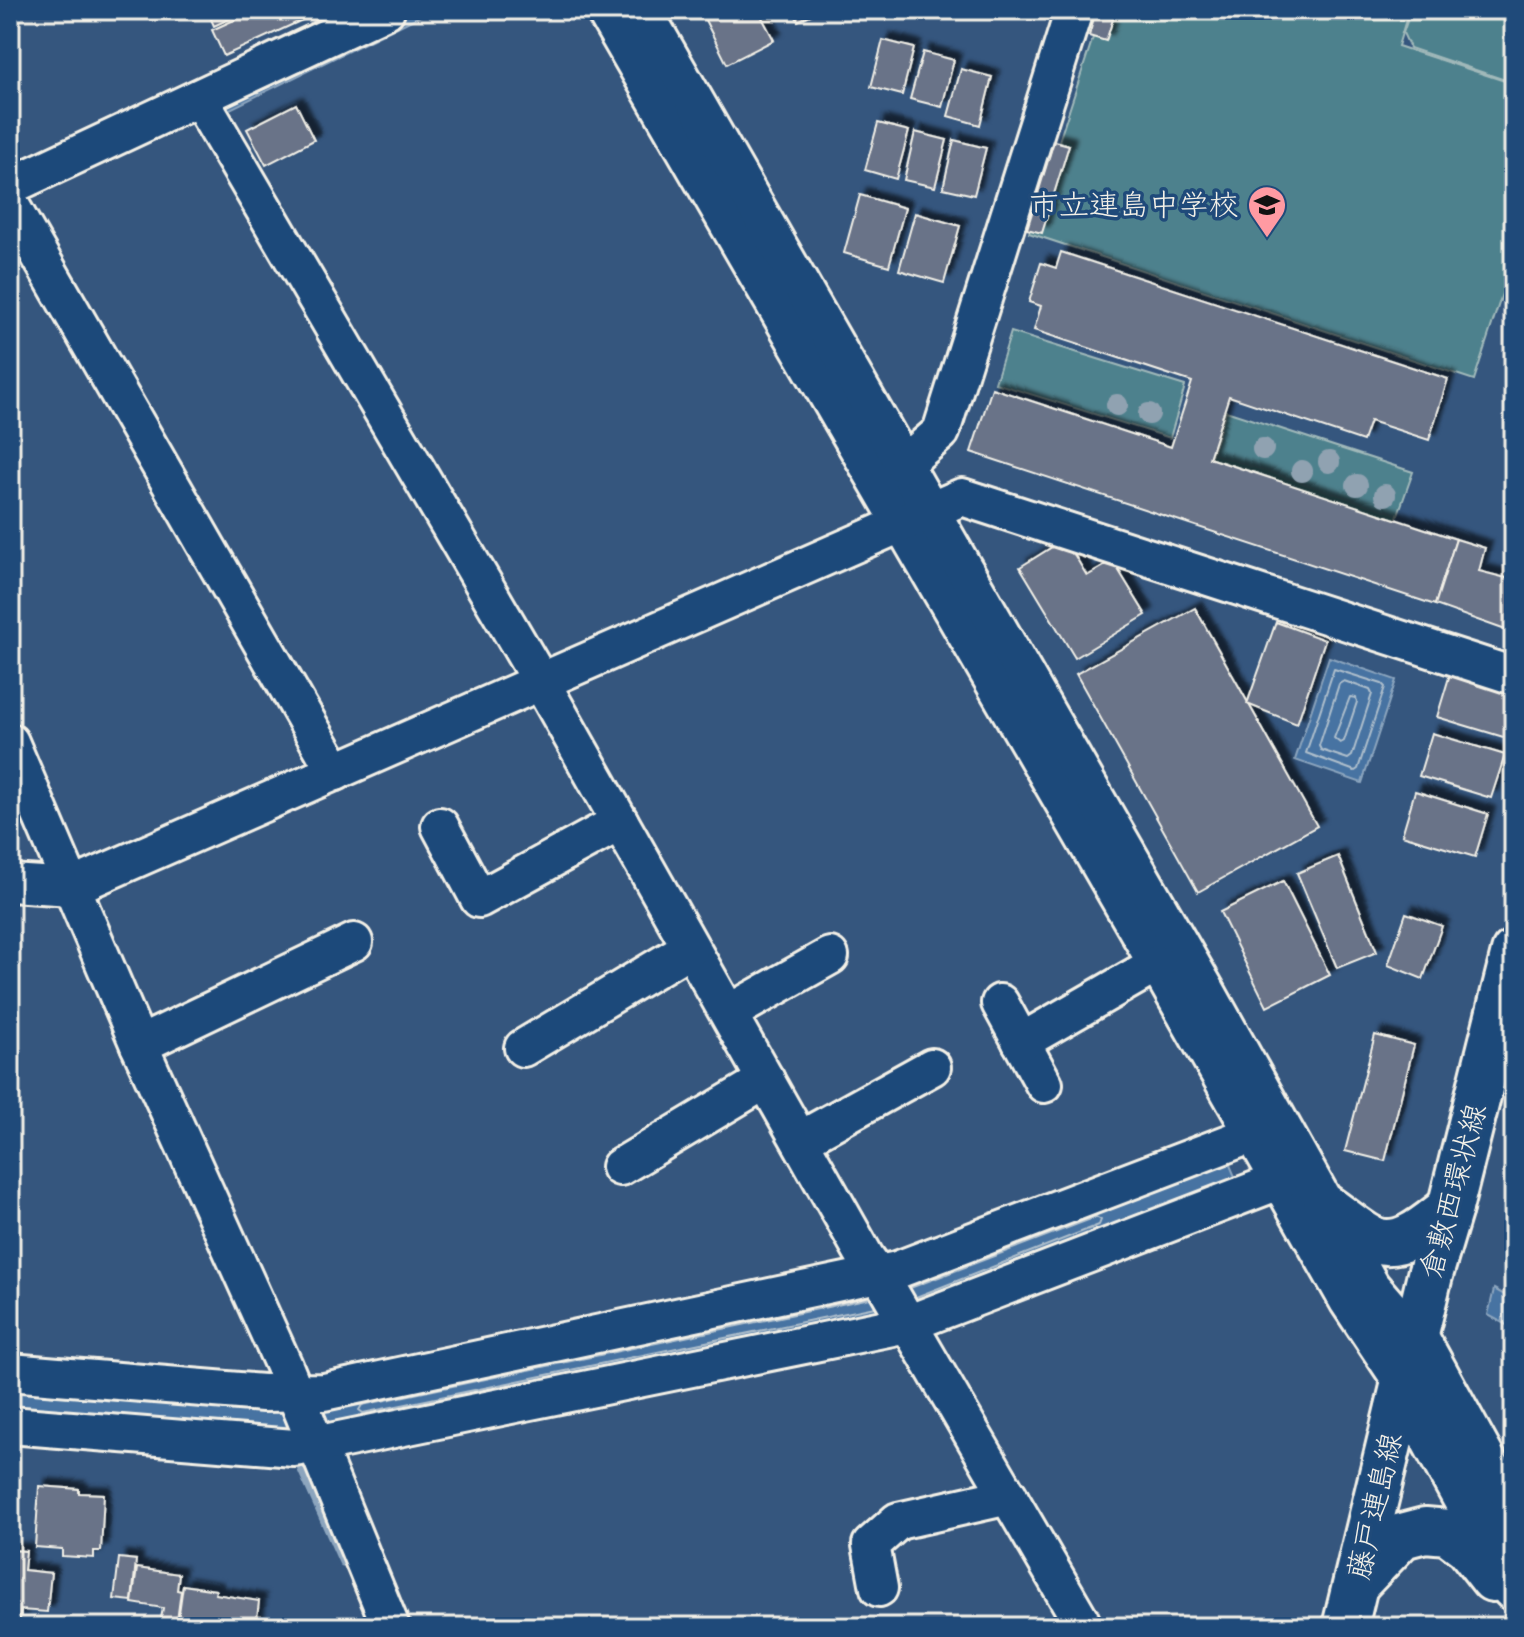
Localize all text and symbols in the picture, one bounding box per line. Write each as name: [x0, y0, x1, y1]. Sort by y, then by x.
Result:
place label: 市立連島中学校: [1029, 178, 1239, 232]
school or university icon: 市立連島中学校: [1246, 184, 1288, 239]
street label: 倉敷西環状線: [1404, 1097, 1502, 1285]
street label: 藤戸連島線: [1332, 1427, 1418, 1585]

